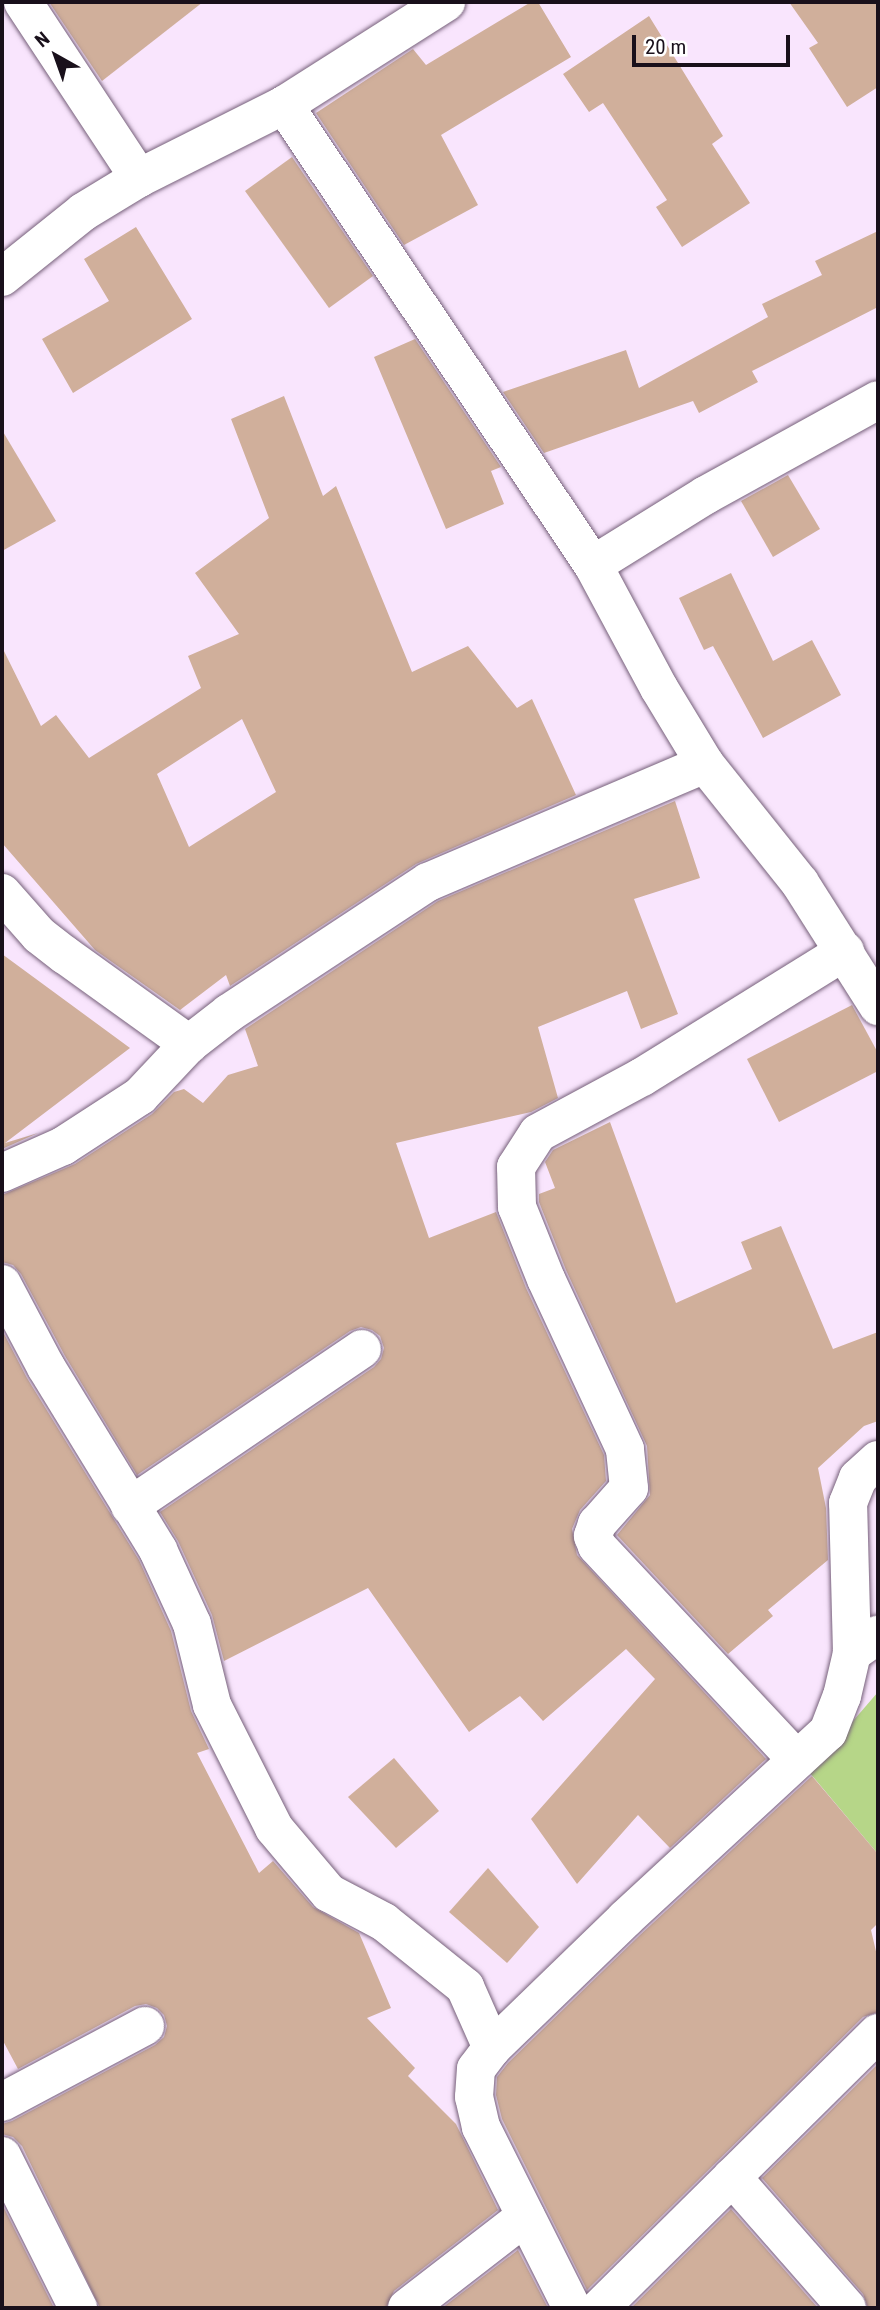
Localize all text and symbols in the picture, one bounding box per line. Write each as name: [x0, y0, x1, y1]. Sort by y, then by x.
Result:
north arrow: [21, 21, 91, 91]
scale bar: [635, 21, 792, 65]
text: N: [30, 27, 54, 52]
text: 20 m: [645, 35, 686, 59]

